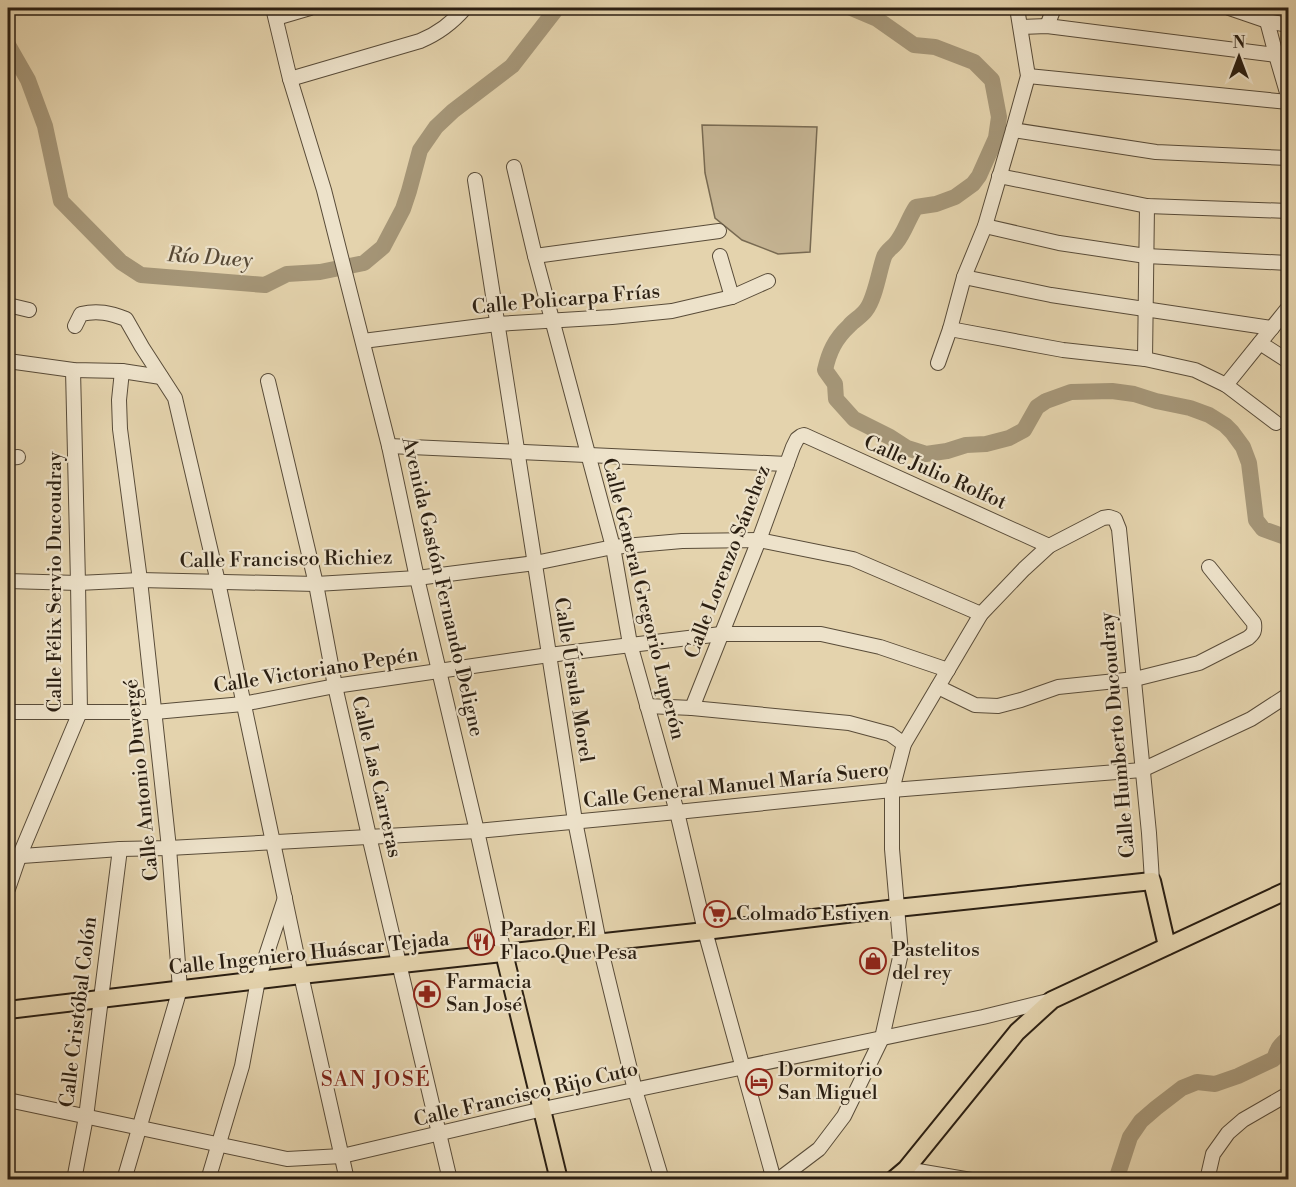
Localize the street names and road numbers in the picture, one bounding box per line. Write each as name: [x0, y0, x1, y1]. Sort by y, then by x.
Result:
street label: Calle Policarpa Frías: [471, 279, 661, 321]
street label: Calle Julio Rolfot: [860, 430, 1010, 516]
street label: Avenida Gastón Fernando Deligne: [395, 434, 489, 739]
street label: Calle Félix Servio Ducoudray: [43, 451, 68, 712]
street label: Calle General Gregorio Luperón: [596, 456, 690, 742]
street label: Calle Lorenzo Sánchez: [680, 462, 776, 662]
street label: Calle Francisco Richiez: [179, 546, 393, 574]
street label: Calle Úrsula Morel: [548, 596, 599, 764]
street label: Calle Humberto Ducoudray: [1095, 611, 1141, 859]
street label: Calle Victoriano Pepén: [212, 642, 420, 700]
street label: Calle Antonio Duvergé: [119, 678, 165, 882]
street label: Calle Las Carreras: [345, 694, 407, 860]
street label: Calle General Manuel María Suero: [582, 758, 890, 814]
street label: Calle Cristóbal Colón: [55, 915, 103, 1109]
street label: Calle Ingeniero Huáscar Tejada: [168, 927, 451, 981]
street label: Calle Francisco Rijo Cuto: [411, 1057, 641, 1133]

